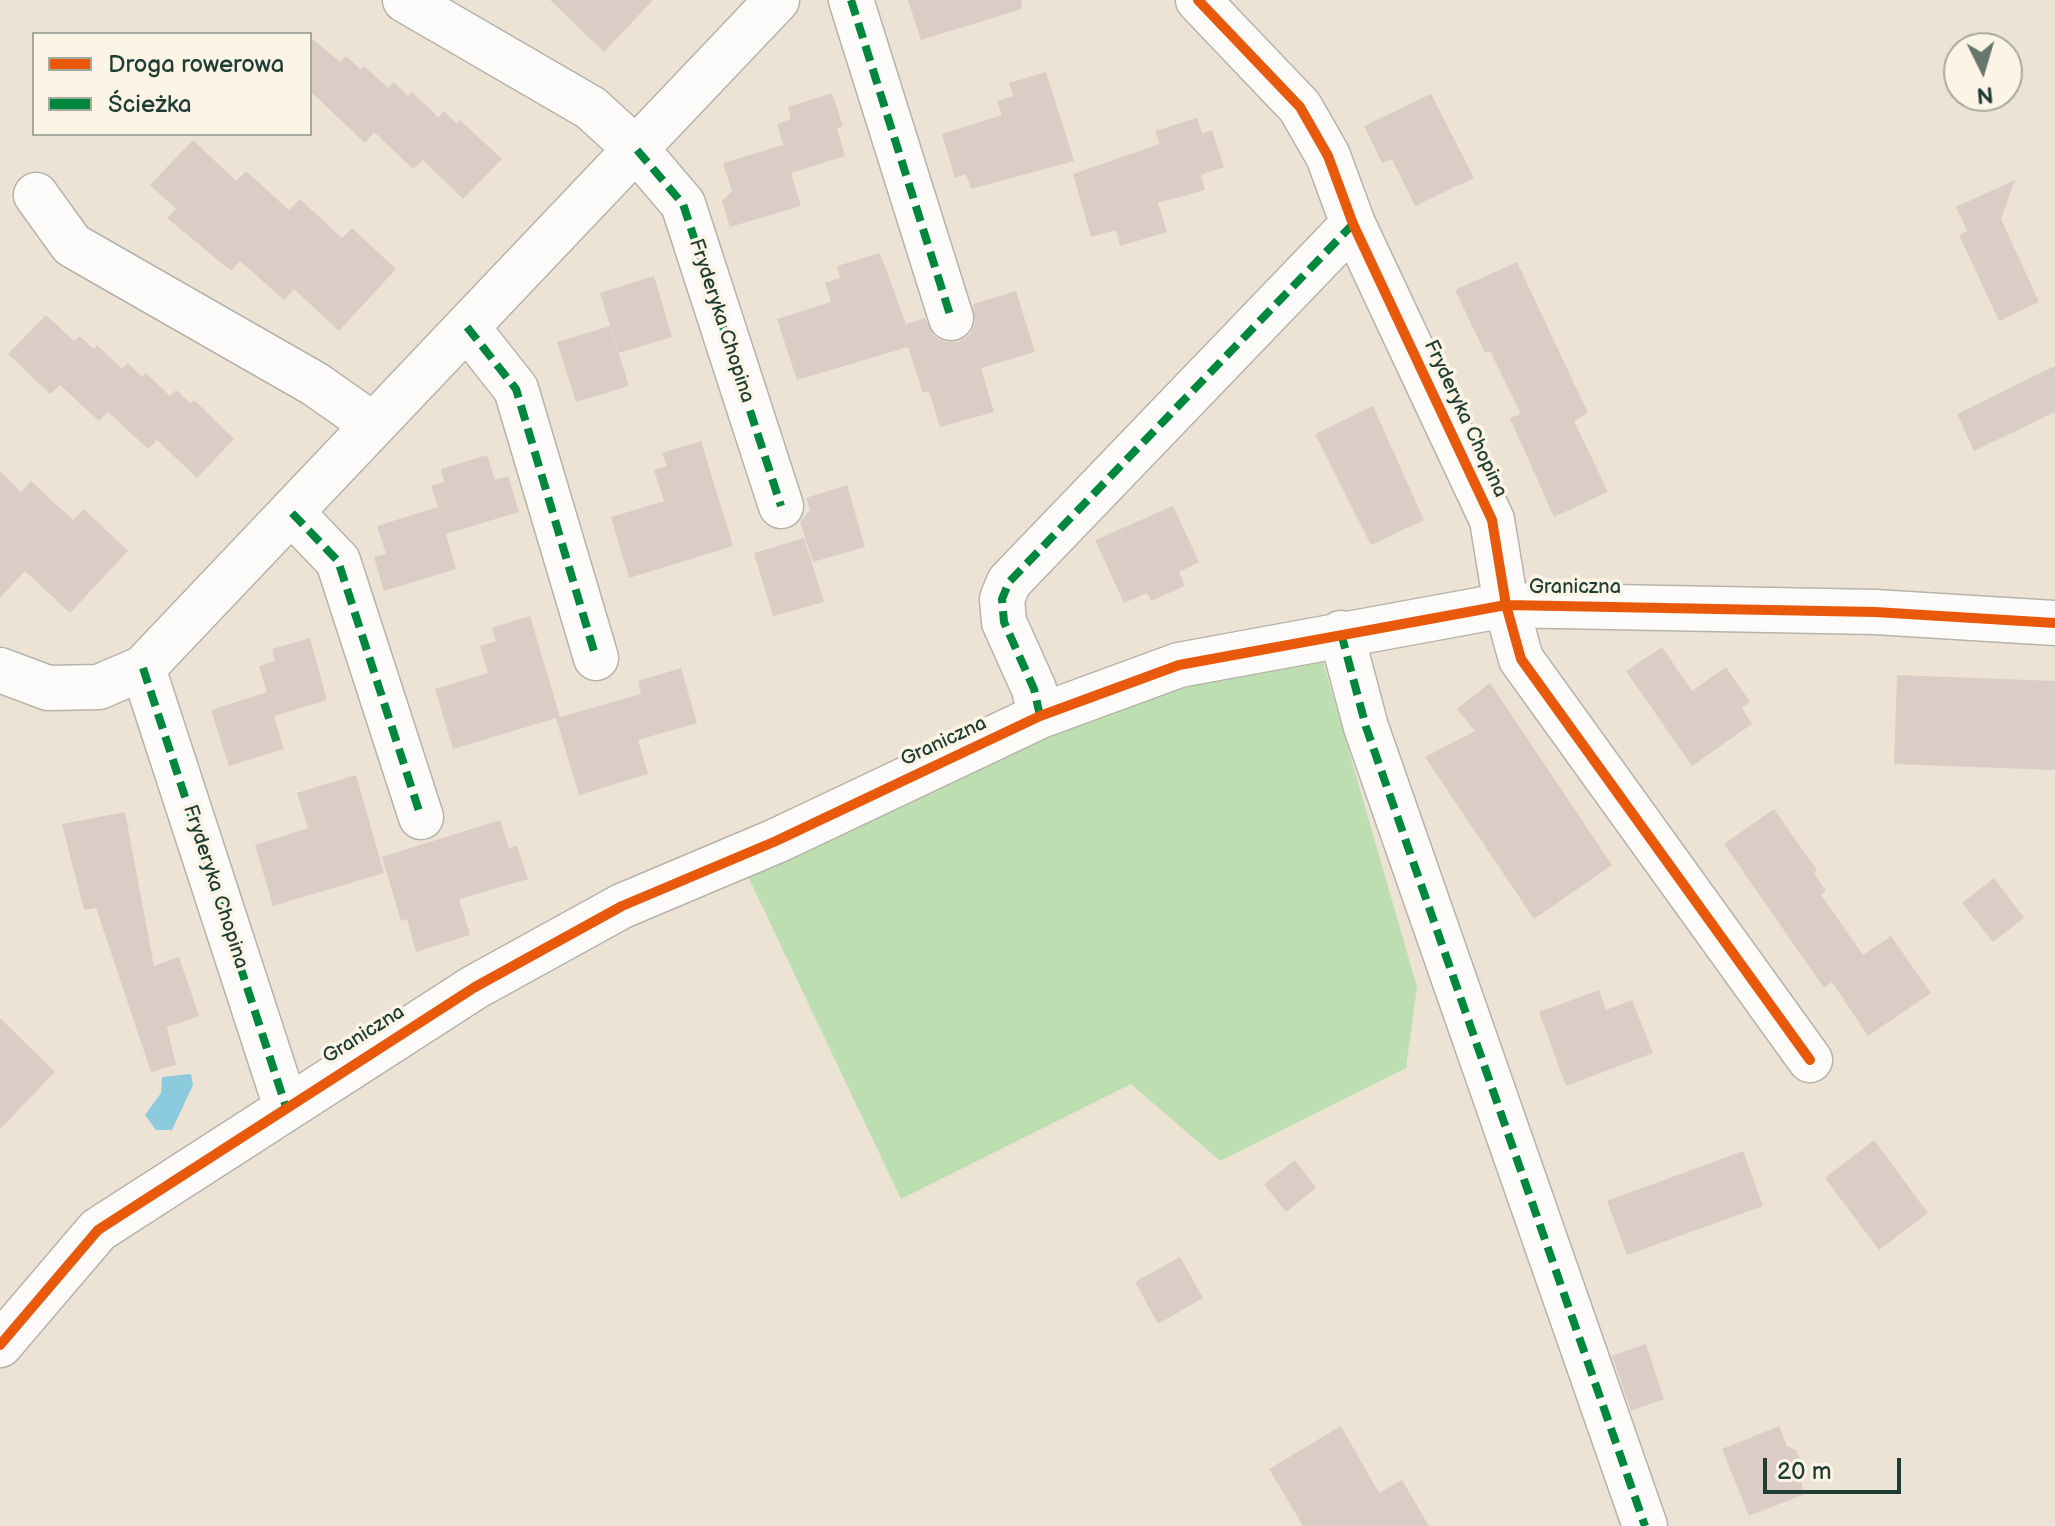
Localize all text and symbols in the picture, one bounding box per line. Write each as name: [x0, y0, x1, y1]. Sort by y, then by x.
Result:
legend: [32, 32, 312, 136]
north arrow: [1943, 32, 2023, 112]
text: Droga rowerowa: [108, 50, 284, 79]
text: N: [1976, 80, 1994, 109]
text: Ścieżka: [108, 90, 192, 119]
street label: Fryderyka Chopina: [683, 236, 759, 406]
street label: Fryderyka Chopina: [1418, 336, 1512, 502]
street label: Graniczna: [1529, 576, 1621, 600]
street label: Graniczna: [897, 712, 991, 772]
street label: Fryderyka Chopina: [177, 802, 253, 972]
street label: Graniczna: [319, 1000, 409, 1070]
scale bar: [1767, 1442, 1905, 1492]
text: 20 m: [1777, 1457, 1832, 1486]

